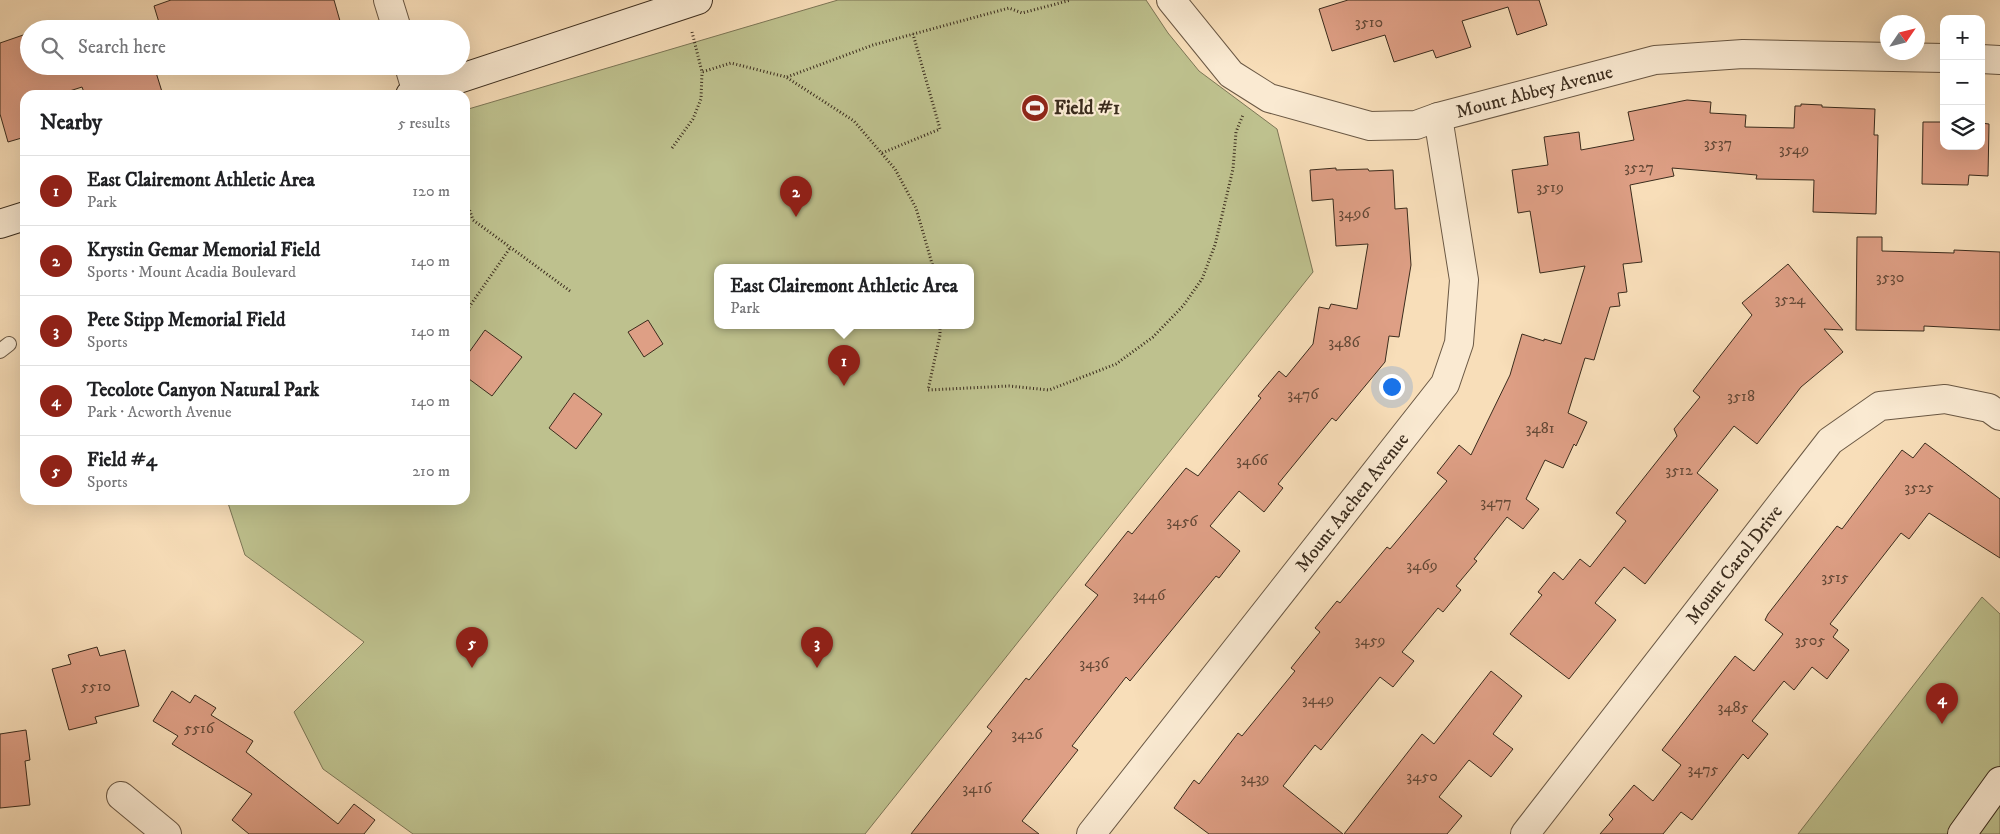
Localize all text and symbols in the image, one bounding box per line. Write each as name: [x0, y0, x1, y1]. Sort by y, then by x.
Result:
house number: 3510: [1355, 12, 1383, 32]
north arrow: [1880, 15, 1925, 60]
map controls: [1940, 15, 1985, 150]
button: +: [1940, 15, 1985, 60]
search box: [20, 20, 470, 75]
icon: search: [38, 34, 66, 62]
text: Search here: [78, 36, 166, 59]
street label: Mount Abbey Avenue: [1453, 60, 1615, 123]
button: −: [1940, 60, 1985, 105]
sports icon: Field #1: [1020, 93, 1050, 123]
place label: Field #1: [1054, 97, 1120, 120]
button: layers: [1940, 105, 1985, 150]
text: Nearby: [40, 110, 102, 136]
text: 5 results: [398, 113, 450, 133]
house number: 3537: [1704, 133, 1732, 153]
house number: 3549: [1779, 139, 1809, 159]
house number: 3527: [1624, 157, 1654, 177]
text: East Clairemont Athletic Area: [87, 169, 315, 192]
pin: 2: [780, 176, 812, 217]
house number: 3519: [1536, 177, 1564, 197]
text: 1: [53, 181, 59, 201]
text: 120 m: [412, 181, 450, 201]
text: Park: [87, 192, 117, 212]
house number: 3496: [1338, 203, 1370, 223]
text: Krystin Gemar Memorial Field: [87, 239, 320, 262]
text: 2: [52, 251, 60, 271]
text: 140 m: [411, 251, 450, 271]
text: Sports · Mount Acadia Boulevard: [87, 262, 296, 282]
popup: [714, 264, 974, 329]
house number: 3530: [1876, 267, 1904, 287]
text: East Clairemont Athletic Area: [730, 275, 958, 298]
house number: 3524: [1775, 289, 1806, 309]
text: Park: [730, 298, 760, 318]
text: Pete Stipp Memorial Field: [87, 309, 286, 332]
text: 3: [53, 321, 59, 341]
text: 140 m: [411, 321, 450, 341]
text: Sports: [87, 332, 128, 352]
house number: 3486: [1328, 332, 1360, 352]
pin: 1: [828, 345, 860, 386]
your location: [1379, 374, 1405, 400]
text: Tecolote Canyon Natural Park: [87, 379, 319, 402]
house number: 3476: [1287, 384, 1319, 404]
house number: 3518: [1727, 386, 1755, 406]
text: 4: [51, 391, 61, 411]
text: 140 m: [411, 391, 450, 411]
text: Park · Acworth Avenue: [87, 402, 232, 422]
house number: 3481: [1525, 418, 1555, 438]
street label: Mount Aachen Avenue: [1290, 428, 1414, 576]
text: Field #4: [87, 449, 157, 472]
house number: 3466: [1236, 450, 1269, 470]
house number: 3512: [1665, 460, 1693, 480]
text: 5: [52, 461, 60, 481]
text: 210 m: [412, 461, 450, 481]
text: Sports: [87, 472, 128, 492]
house number: 3525: [1904, 477, 1934, 497]
house number: 3477: [1480, 492, 1512, 512]
street label: Mount Carol Drive: [1681, 500, 1788, 629]
house number: 3456: [1166, 511, 1198, 531]
house number: 3469: [1406, 555, 1438, 575]
house number: 3515: [1821, 567, 1849, 587]
house number: 3446: [1133, 585, 1166, 605]
pin: 5: [456, 627, 488, 668]
pin: 3: [801, 627, 833, 668]
house number: 3459: [1354, 630, 1386, 650]
house number: 3505: [1795, 630, 1825, 650]
house number: 3436: [1079, 653, 1109, 673]
house number: 5510: [81, 676, 111, 696]
pin: 4: [1926, 683, 1958, 724]
house number: 3449: [1302, 689, 1334, 709]
house number: 3485: [1717, 697, 1749, 717]
house number: 5516: [184, 718, 215, 738]
house number: 3426: [1011, 724, 1043, 744]
house number: 3475: [1688, 759, 1719, 779]
house number: 3450: [1406, 766, 1438, 786]
house number: 3439: [1240, 768, 1270, 788]
house number: 3416: [962, 778, 992, 798]

